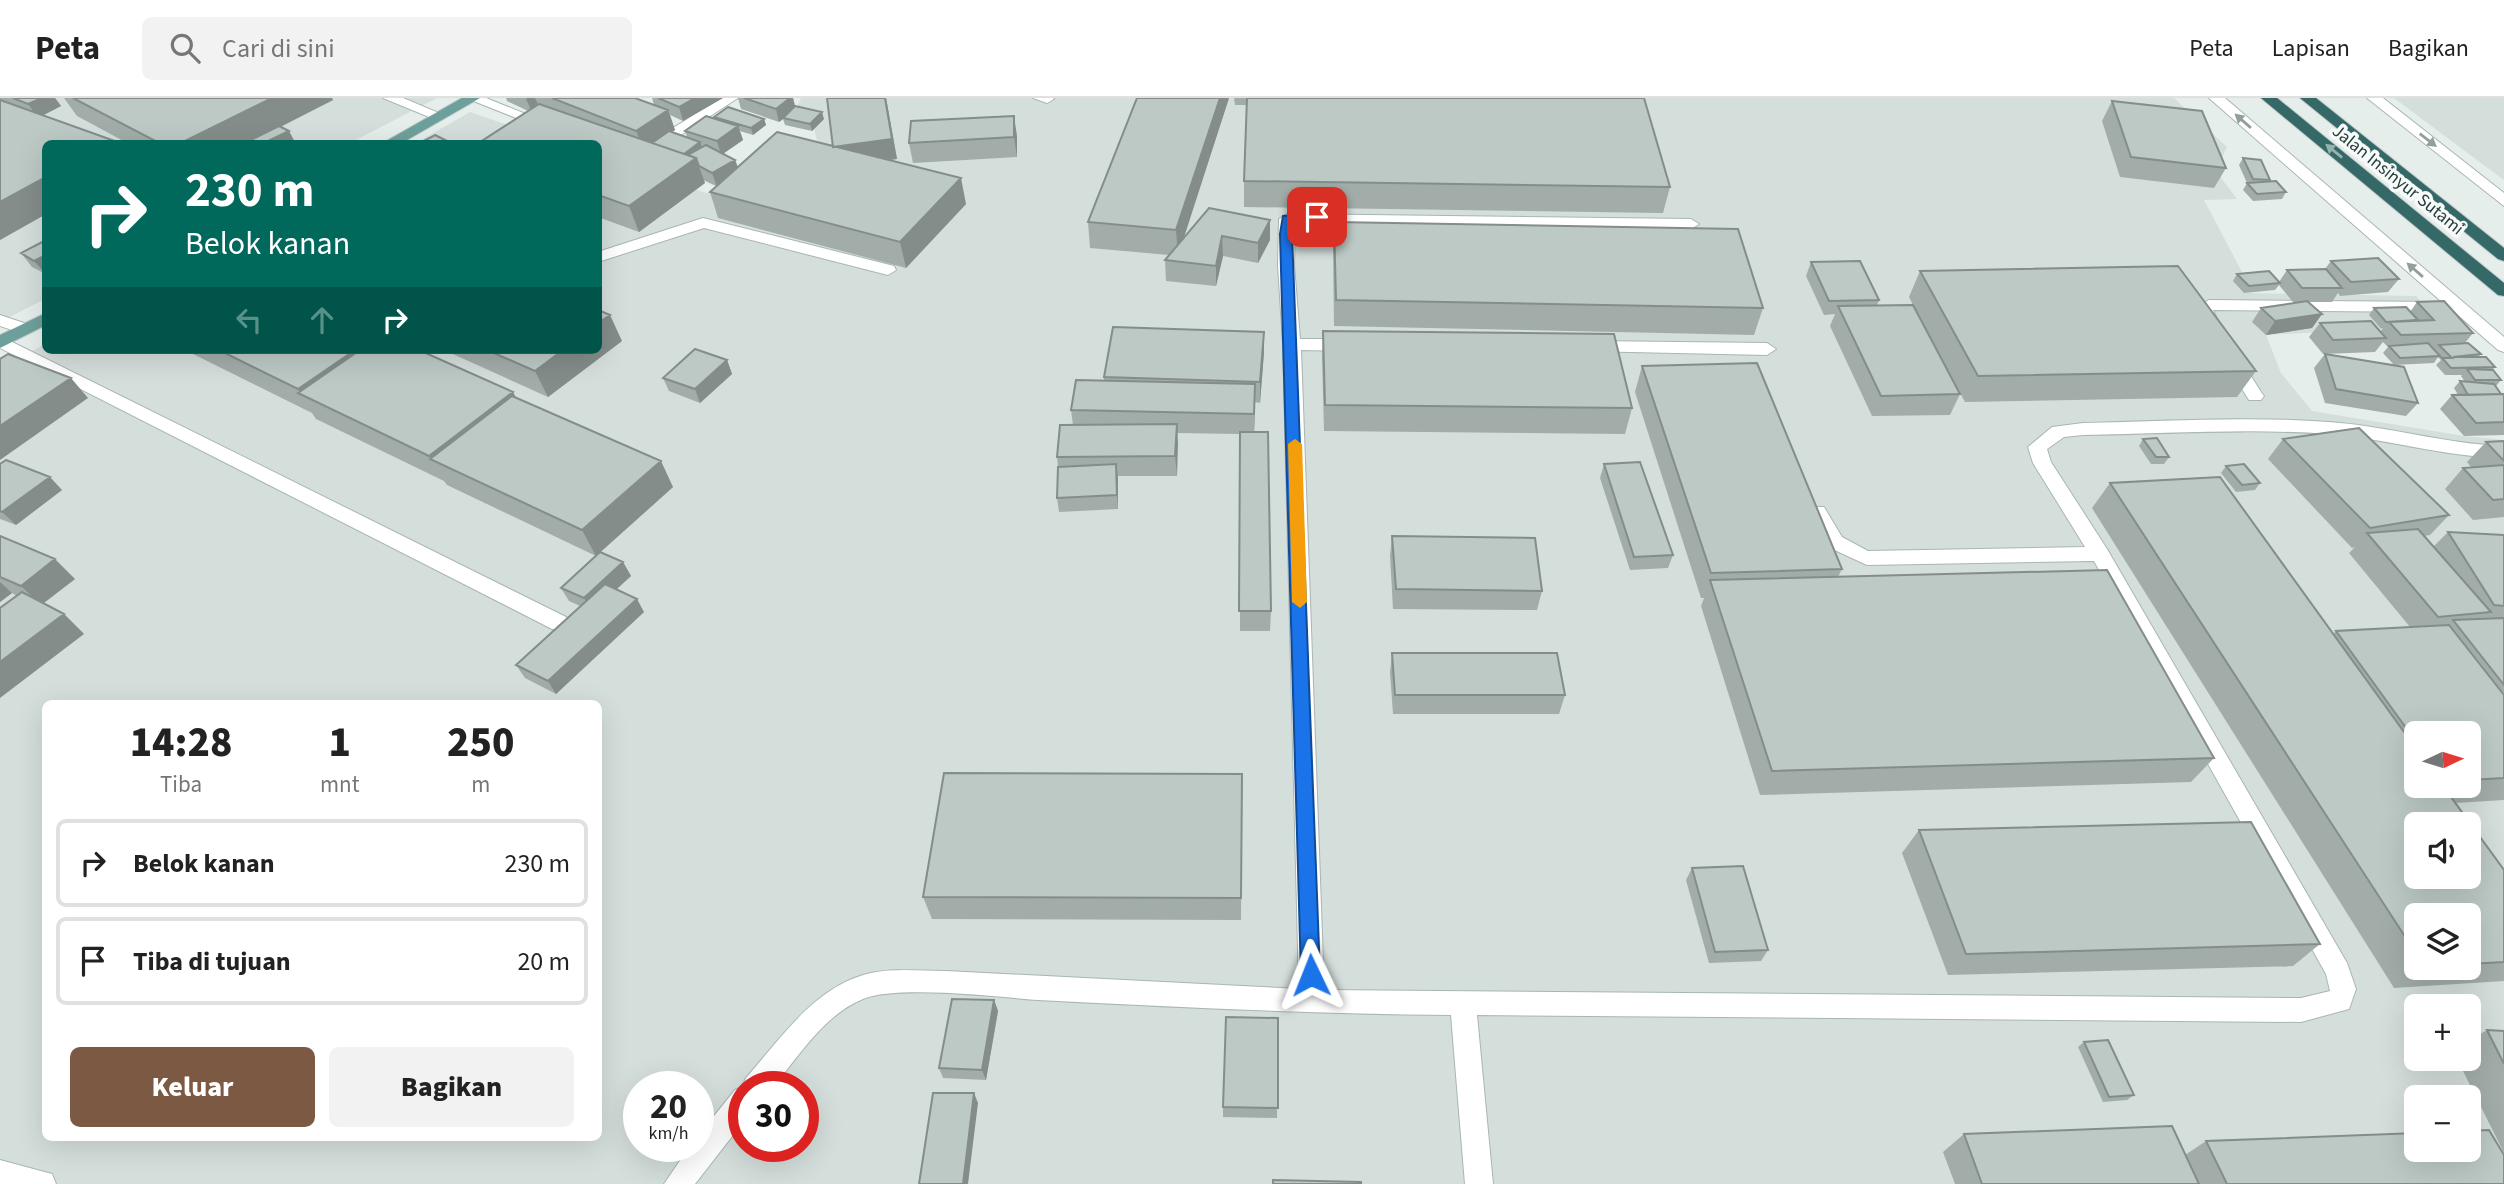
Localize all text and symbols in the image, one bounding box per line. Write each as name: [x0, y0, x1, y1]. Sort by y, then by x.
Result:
search box: [142, 17, 632, 80]
text: Peta: [35, 25, 100, 72]
icon: search: [166, 29, 204, 67]
text: Cari di sini: [222, 30, 335, 67]
text: Peta: [2189, 31, 2234, 66]
text: Lapisan: [2272, 31, 2350, 66]
text: Bagikan: [2388, 31, 2469, 66]
one-way arrow: [2234, 114, 2251, 129]
street label: Jalan Insinyur Sutami: [2327, 119, 2469, 241]
one-way arrow: [2418, 133, 2436, 148]
one-way arrow: [2325, 144, 2343, 159]
text: 230 m: [185, 156, 314, 226]
icon: right: [70, 168, 161, 259]
pin: [1287, 187, 1347, 247]
icon: arrive: [1298, 198, 1336, 236]
text: Belok kanan: [185, 221, 350, 267]
one-way arrow: [2406, 262, 2424, 278]
icon: left: [230, 301, 268, 339]
icon: ahead: [303, 301, 341, 339]
icon: right: [376, 301, 414, 339]
text: 14:28: [130, 713, 232, 773]
text: 1: [328, 713, 351, 773]
text: 250: [447, 713, 514, 773]
north arrow: [2404, 721, 2482, 798]
map controls: [2404, 721, 2481, 1162]
text: Tiba: [160, 768, 202, 801]
text: mnt: [320, 768, 359, 801]
text: m: [471, 768, 490, 801]
button: sound: [2404, 812, 2481, 889]
icon: right: [74, 844, 112, 882]
text: Belok kanan: [133, 845, 275, 882]
text: 230 m: [504, 845, 570, 882]
button: layers: [2404, 903, 2481, 980]
position arrow: [1274, 938, 1348, 1012]
icon: arrive: [74, 942, 112, 980]
text: Tiba di tujuan: [133, 943, 291, 980]
text: 20 m: [517, 943, 570, 980]
button: +: [2404, 994, 2481, 1071]
button: Keluar: [70, 1047, 315, 1127]
button: Bagikan: [329, 1047, 574, 1127]
speed limit sign: 30: [728, 1071, 819, 1162]
text: 20: [650, 1082, 687, 1132]
button: −: [2404, 1085, 2481, 1162]
text: km/h: [649, 1121, 688, 1146]

